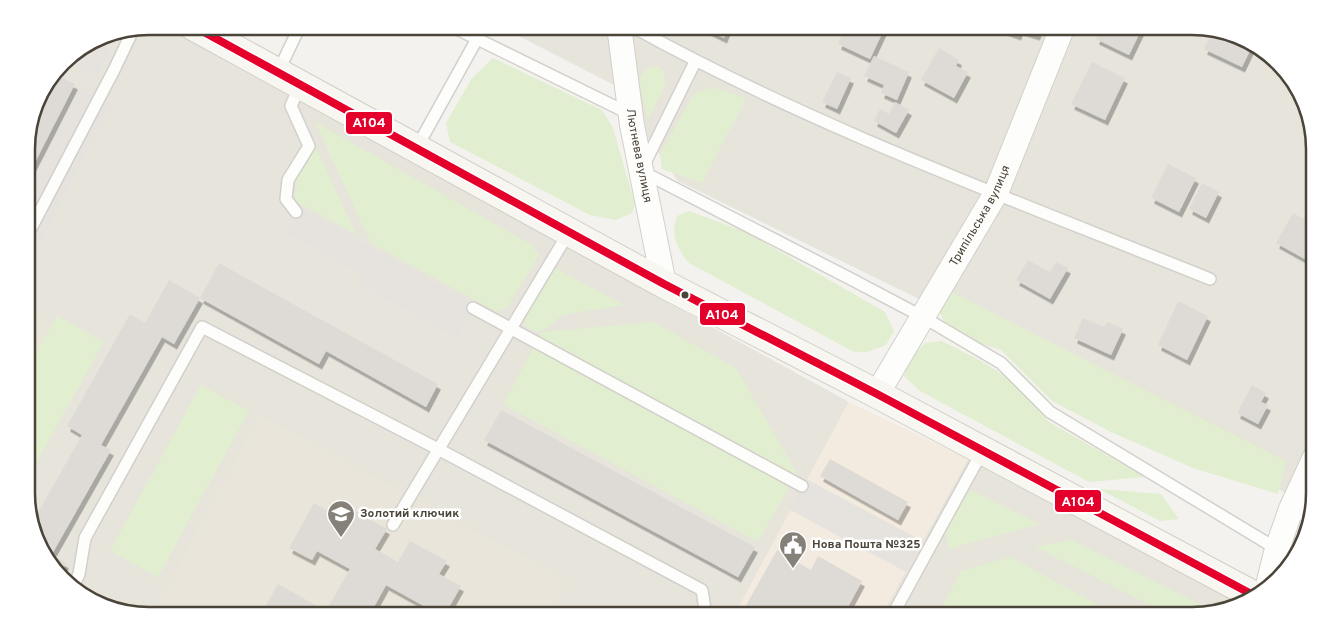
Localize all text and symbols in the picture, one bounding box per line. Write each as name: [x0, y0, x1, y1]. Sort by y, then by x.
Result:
street label: Лютнева вулиця: [622, 107, 655, 204]
line badge: А104: [345, 111, 393, 135]
text: А104: [352, 115, 386, 132]
street label: Трипільська вулиця: [946, 163, 1014, 270]
unlabelled marker: [680, 290, 690, 300]
line badge: А104: [699, 302, 746, 326]
text: А104: [705, 307, 739, 324]
line badge: А104: [1054, 489, 1102, 513]
text: А104: [1061, 494, 1095, 511]
school or university icon: Золотий ключик: [326, 499, 356, 538]
place label: Золотий ключик: [360, 506, 459, 522]
public building icon: Нова Пошта №325: [778, 530, 808, 569]
place label: Нова Пошта №325: [812, 537, 921, 553]

